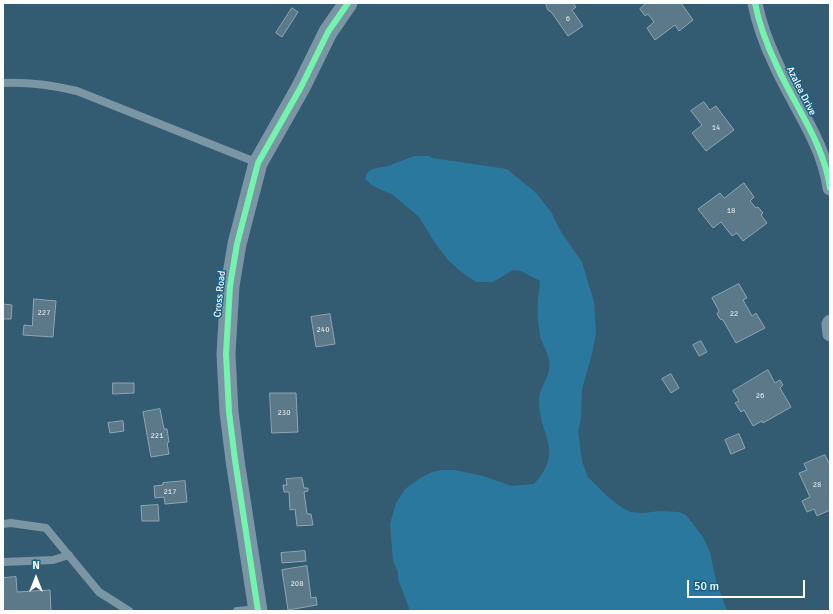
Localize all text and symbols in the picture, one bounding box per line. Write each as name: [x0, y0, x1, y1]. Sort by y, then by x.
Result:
house number: 6: [566, 14, 570, 24]
street label: Azalea Drive: [784, 65, 818, 117]
house number: 14: [712, 123, 720, 133]
house number: 18: [727, 206, 735, 216]
street label: Cross Road: [212, 270, 228, 318]
house number: 227: [38, 308, 50, 318]
house number: 22: [730, 309, 738, 319]
house number: 240: [317, 325, 329, 335]
house number: 26: [756, 391, 764, 401]
house number: 230: [278, 408, 290, 418]
house number: 221: [151, 431, 163, 441]
house number: 28: [813, 480, 821, 490]
house number: 217: [164, 487, 176, 497]
north arrow: [16, 558, 56, 598]
text: N: [32, 559, 40, 572]
scale bar: [689, 572, 807, 598]
house number: 208: [291, 579, 303, 589]
text: 50 m: [694, 579, 719, 594]

